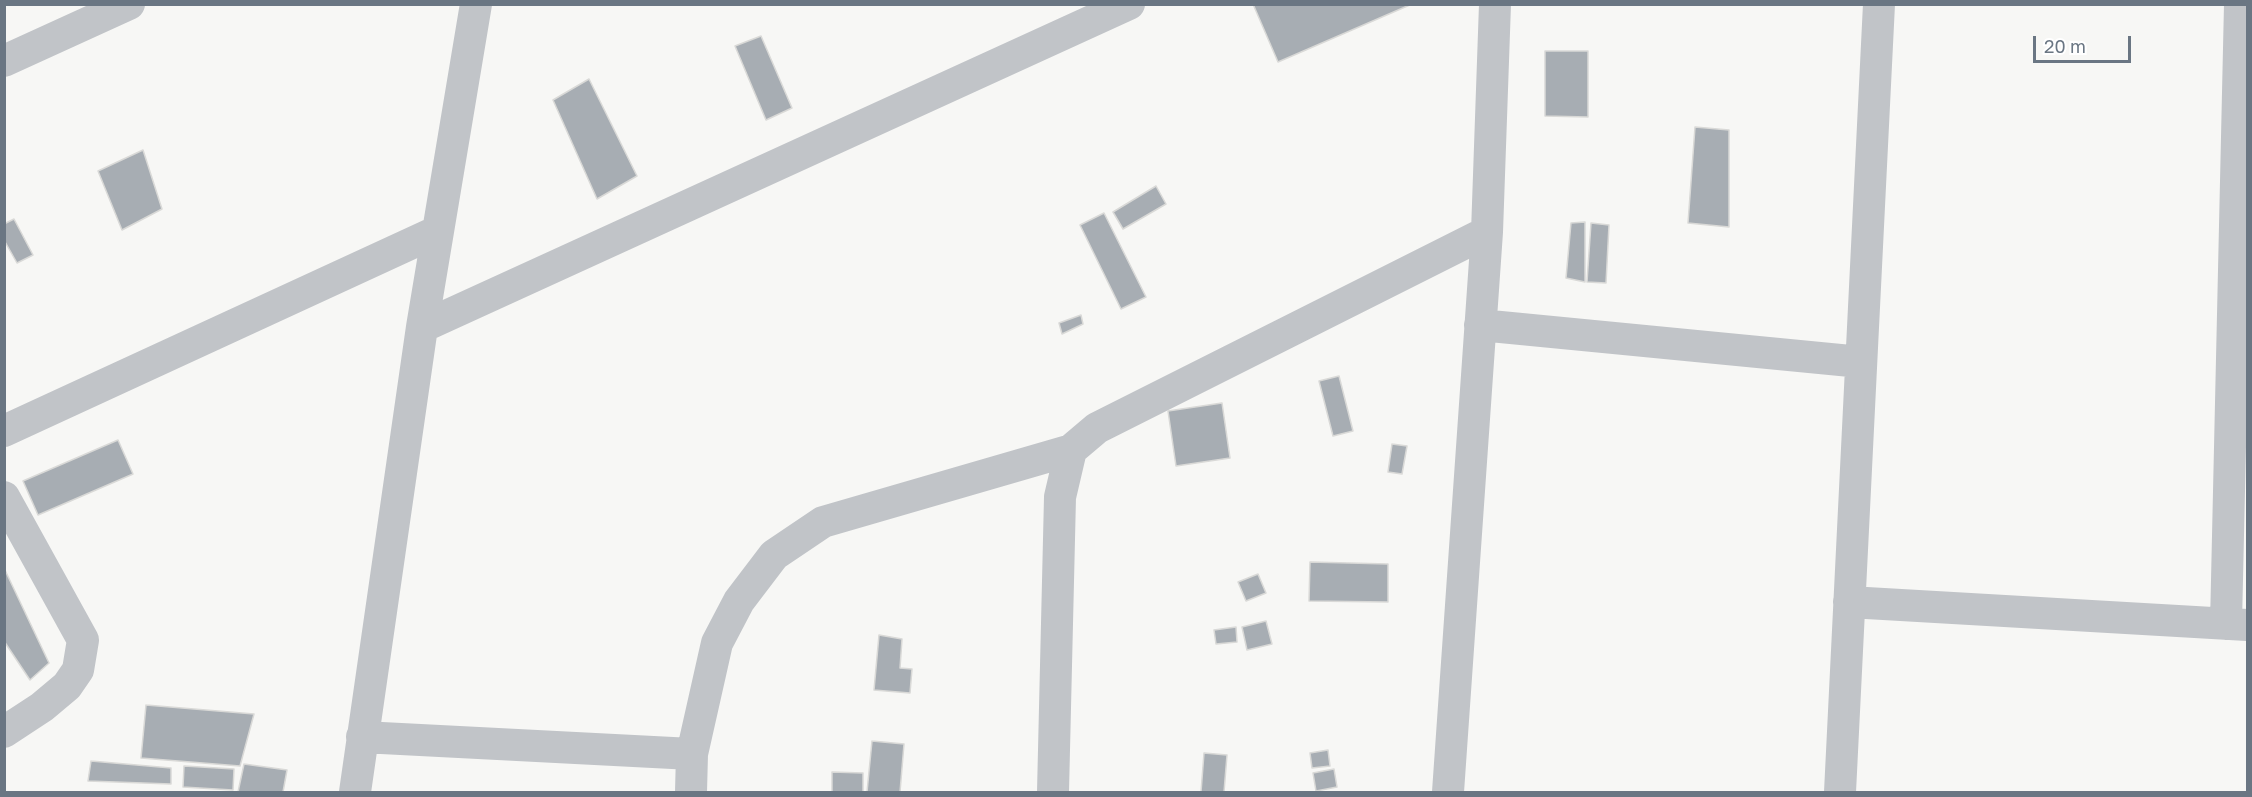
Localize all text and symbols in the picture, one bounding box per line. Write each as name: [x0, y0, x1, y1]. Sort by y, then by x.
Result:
scale bar: [2036, 24, 2134, 62]
text: 20 m: [2044, 35, 2086, 57]

